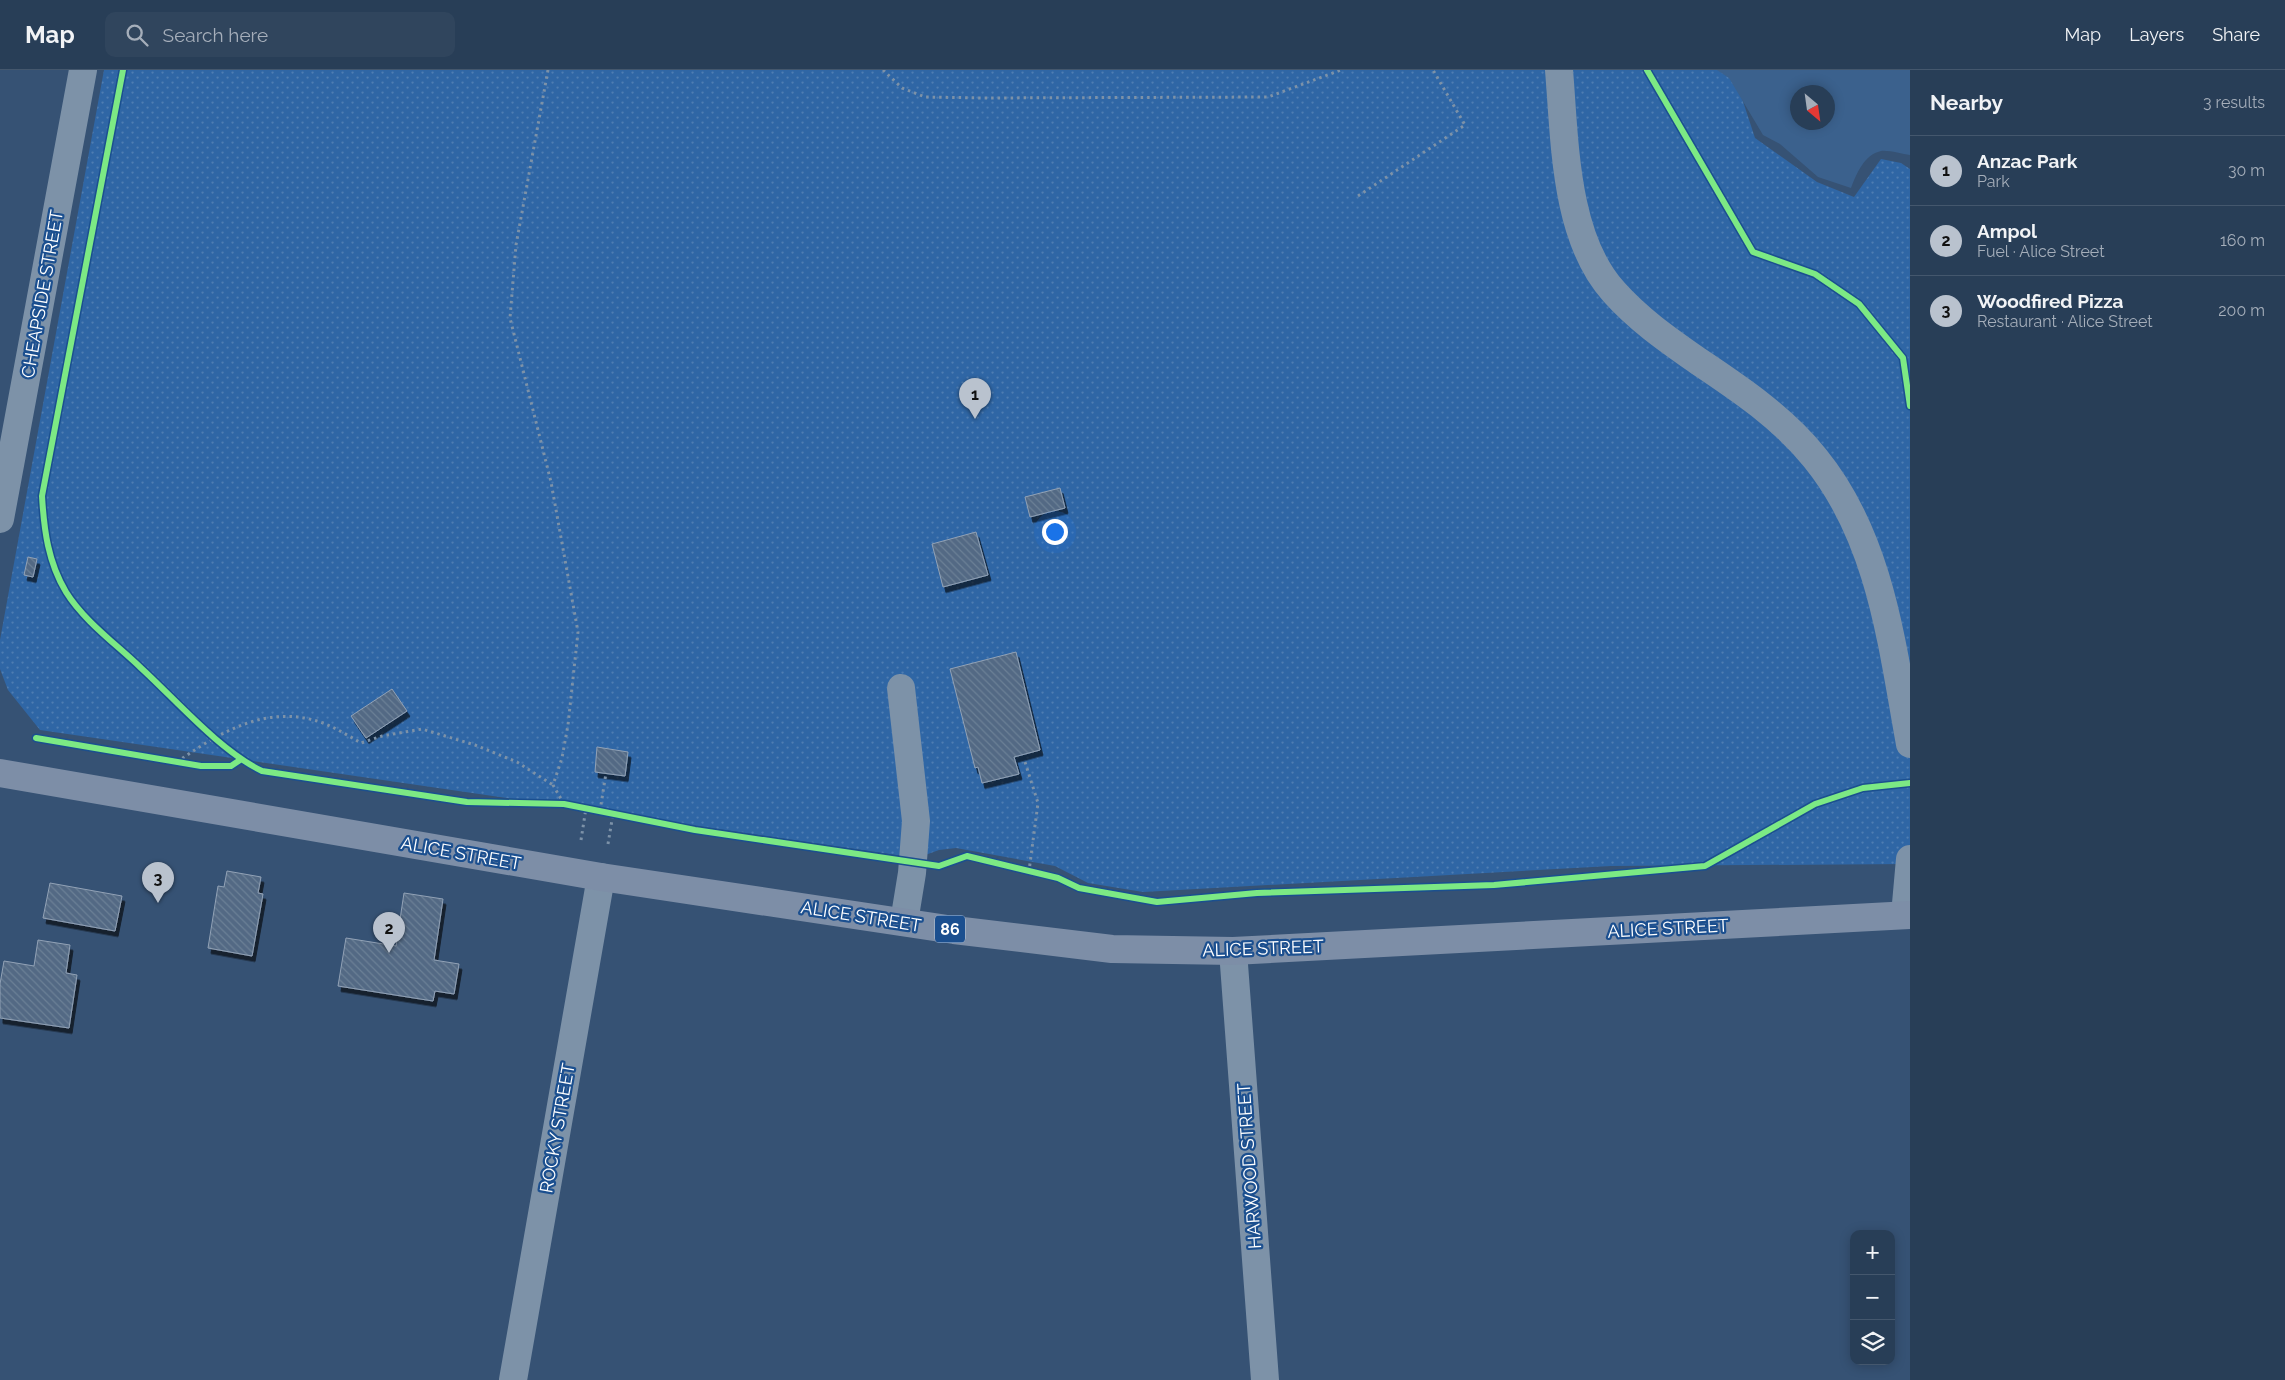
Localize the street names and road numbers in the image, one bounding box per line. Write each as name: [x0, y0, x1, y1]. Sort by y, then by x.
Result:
street label: CHEAPSIDE STREET: [17, 208, 67, 380]
street label: ALICE STREET: [399, 832, 523, 874]
street label: ALICE STREET: [799, 896, 923, 936]
street label: ALICE STREET: [1607, 914, 1729, 942]
road number: 86: [935, 916, 965, 942]
street label: ALICE STREET: [1202, 935, 1324, 961]
street label: ROCKY STREET: [535, 1061, 579, 1195]
street label: HARWOOD STREET: [1233, 1082, 1265, 1250]

